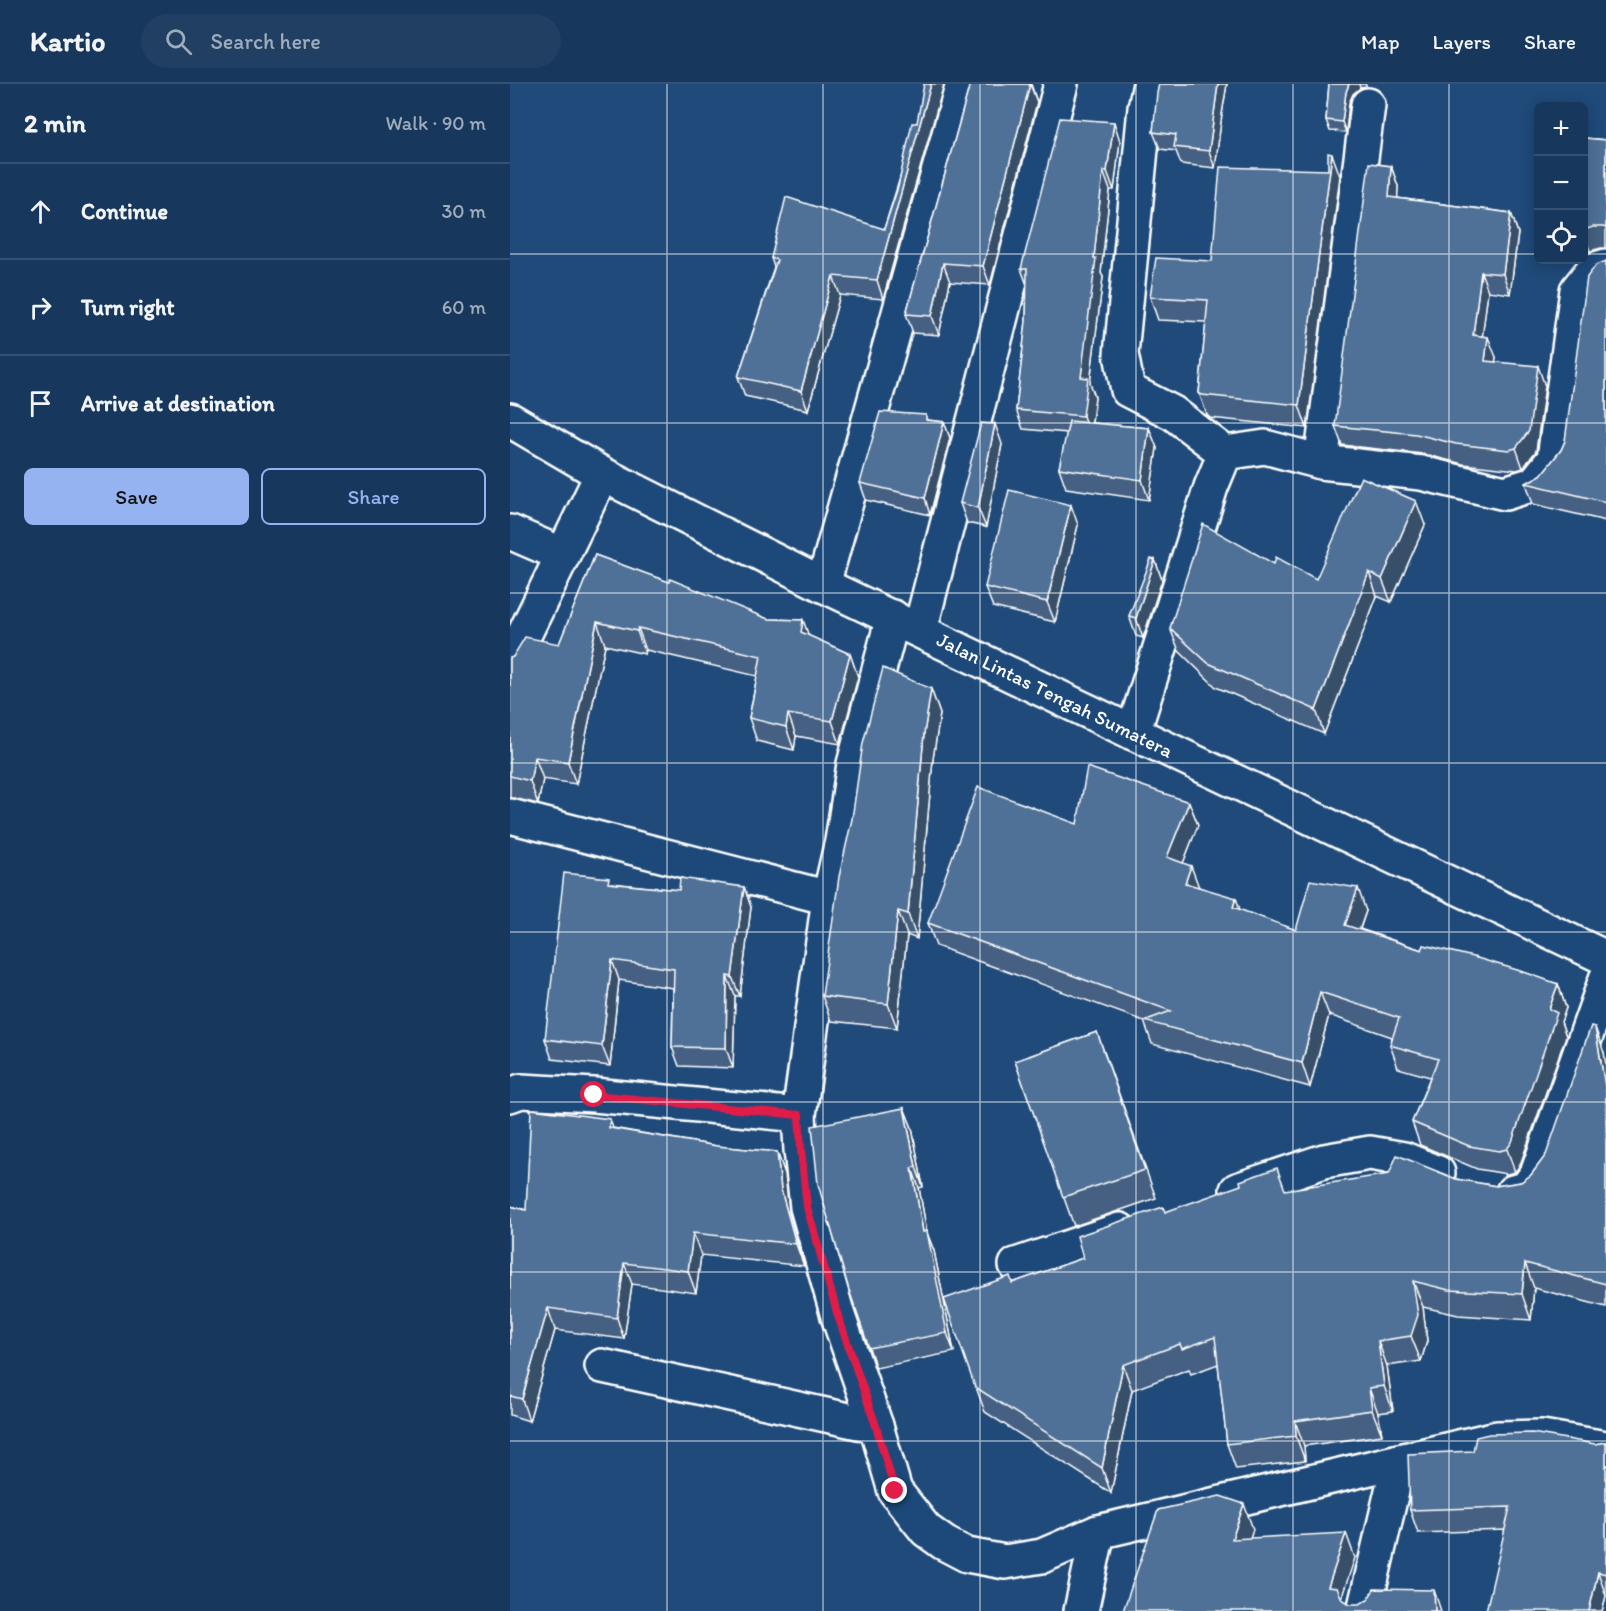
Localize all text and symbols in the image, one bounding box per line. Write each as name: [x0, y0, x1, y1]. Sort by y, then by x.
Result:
search box: [141, 14, 561, 68]
text: Kartio: [30, 24, 105, 58]
icon: search: [162, 25, 195, 58]
text: Search here: [210, 28, 321, 55]
text: Map: [1361, 29, 1400, 54]
text: Layers: [1433, 29, 1491, 54]
text: Share: [1524, 29, 1576, 54]
map controls: [1534, 102, 1588, 264]
button: +: [1534, 102, 1588, 156]
text: 2 min: [24, 107, 86, 139]
text: Walk · 90 m: [385, 111, 486, 135]
button: −: [1534, 156, 1588, 210]
icon: ahead: [24, 195, 57, 228]
text: Continue: [81, 198, 168, 225]
text: 30 m: [441, 199, 486, 223]
button: locate: [1534, 210, 1588, 264]
icon: right: [24, 291, 57, 324]
text: Turn right: [81, 294, 175, 321]
text: 60 m: [442, 295, 486, 319]
icon: arrive: [24, 387, 57, 420]
text: Arrive at destination: [81, 390, 275, 417]
button: Save: [24, 468, 249, 525]
button: Share: [261, 468, 486, 525]
street label: Jalan Lintas Tengah Sumatera: [933, 627, 1178, 763]
route start: [580, 1081, 606, 1107]
route end: [881, 1477, 907, 1503]

